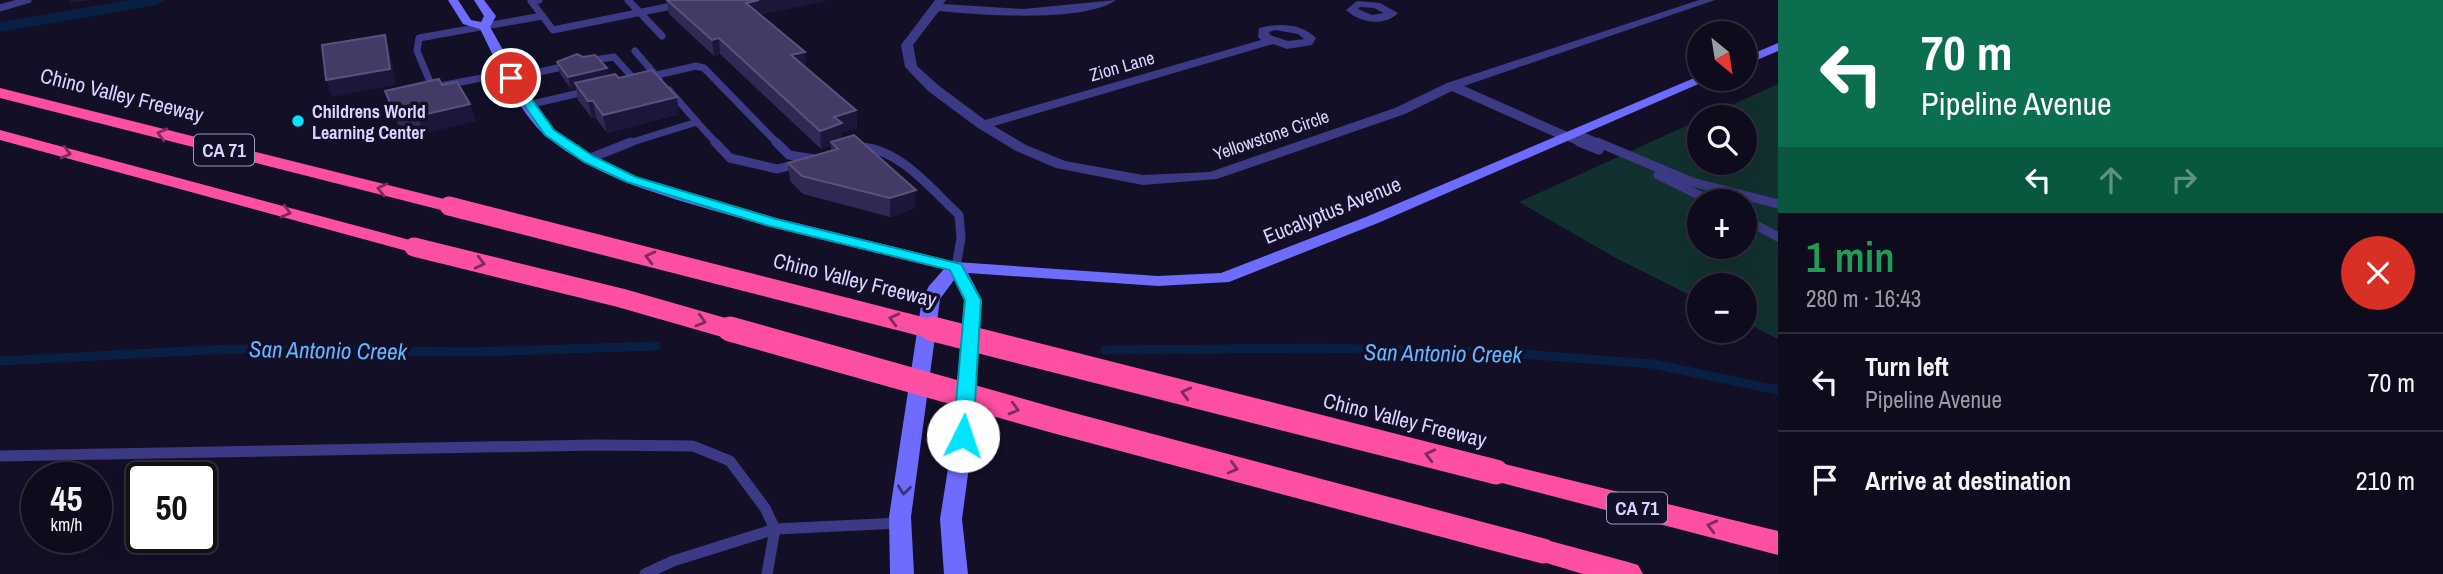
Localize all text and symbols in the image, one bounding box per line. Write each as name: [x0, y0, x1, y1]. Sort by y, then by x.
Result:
text: 70 m: [1921, 19, 2013, 85]
north arrow: [1687, 21, 1757, 91]
map controls: [1687, 21, 1757, 343]
icon: left: [1806, 28, 1897, 119]
street label: Zion Lane: [1087, 45, 1157, 87]
pin: [481, 48, 541, 108]
icon: arrive: [492, 59, 530, 97]
street label: Chino Valley Freeway: [37, 61, 207, 129]
text: Pipeline Avenue: [1921, 82, 2112, 125]
place label: Childrens World Learning Center: [312, 99, 426, 145]
street label: Yellowstone Circle: [1210, 103, 1332, 167]
button: search: [1687, 105, 1757, 175]
marker: Childrens World Learning Center: [290, 113, 306, 129]
one-way arrow: [156, 128, 168, 142]
road number: CA 71: [194, 134, 254, 166]
one-way arrow: [60, 145, 72, 159]
icon: left: [2019, 161, 2057, 199]
icon: ahead: [2092, 161, 2130, 199]
icon: right: [2165, 161, 2203, 199]
street label: Eucalyptus Avenue: [1259, 169, 1405, 251]
one-way arrow: [377, 183, 389, 197]
button: +: [1687, 189, 1757, 259]
one-way arrow: [279, 204, 291, 218]
text: 1 min: [1806, 229, 1895, 285]
button: close: [2341, 236, 2415, 310]
street label: Chino Valley Freeway: [770, 246, 940, 314]
one-way arrow: [644, 251, 656, 265]
one-way arrow: [474, 255, 486, 269]
button: −: [1687, 273, 1757, 343]
text: 280 m · 16:43: [1806, 283, 1921, 314]
one-way arrow: [694, 312, 706, 327]
one-way arrow: [888, 313, 900, 327]
water label: San Antonio Creek: [249, 333, 409, 367]
water label: San Antonio Creek: [1364, 336, 1524, 370]
text: Turn left: [1865, 349, 1949, 384]
icon: left: [1806, 363, 1844, 401]
text: 70 m: [2368, 365, 2415, 400]
text: Pipeline Avenue: [1865, 384, 2002, 415]
street label: Chino Valley Freeway: [1320, 386, 1490, 454]
one-way arrow: [1180, 387, 1192, 401]
position arrow: [926, 399, 1000, 473]
one-way arrow: [1008, 400, 1020, 415]
one-way arrow: [1424, 449, 1436, 463]
one-way arrow: [1227, 460, 1239, 474]
icon: arrive: [1806, 461, 1844, 499]
speed limit sign: 50: [126, 462, 217, 553]
text: Arrive at destination: [1865, 463, 2071, 498]
text: 210 m: [2356, 463, 2415, 498]
text: 45: [51, 475, 82, 522]
one-way arrow: [896, 484, 911, 495]
road number: CA 71: [1607, 492, 1667, 524]
text: km/h: [51, 512, 83, 537]
one-way arrow: [1706, 520, 1718, 534]

